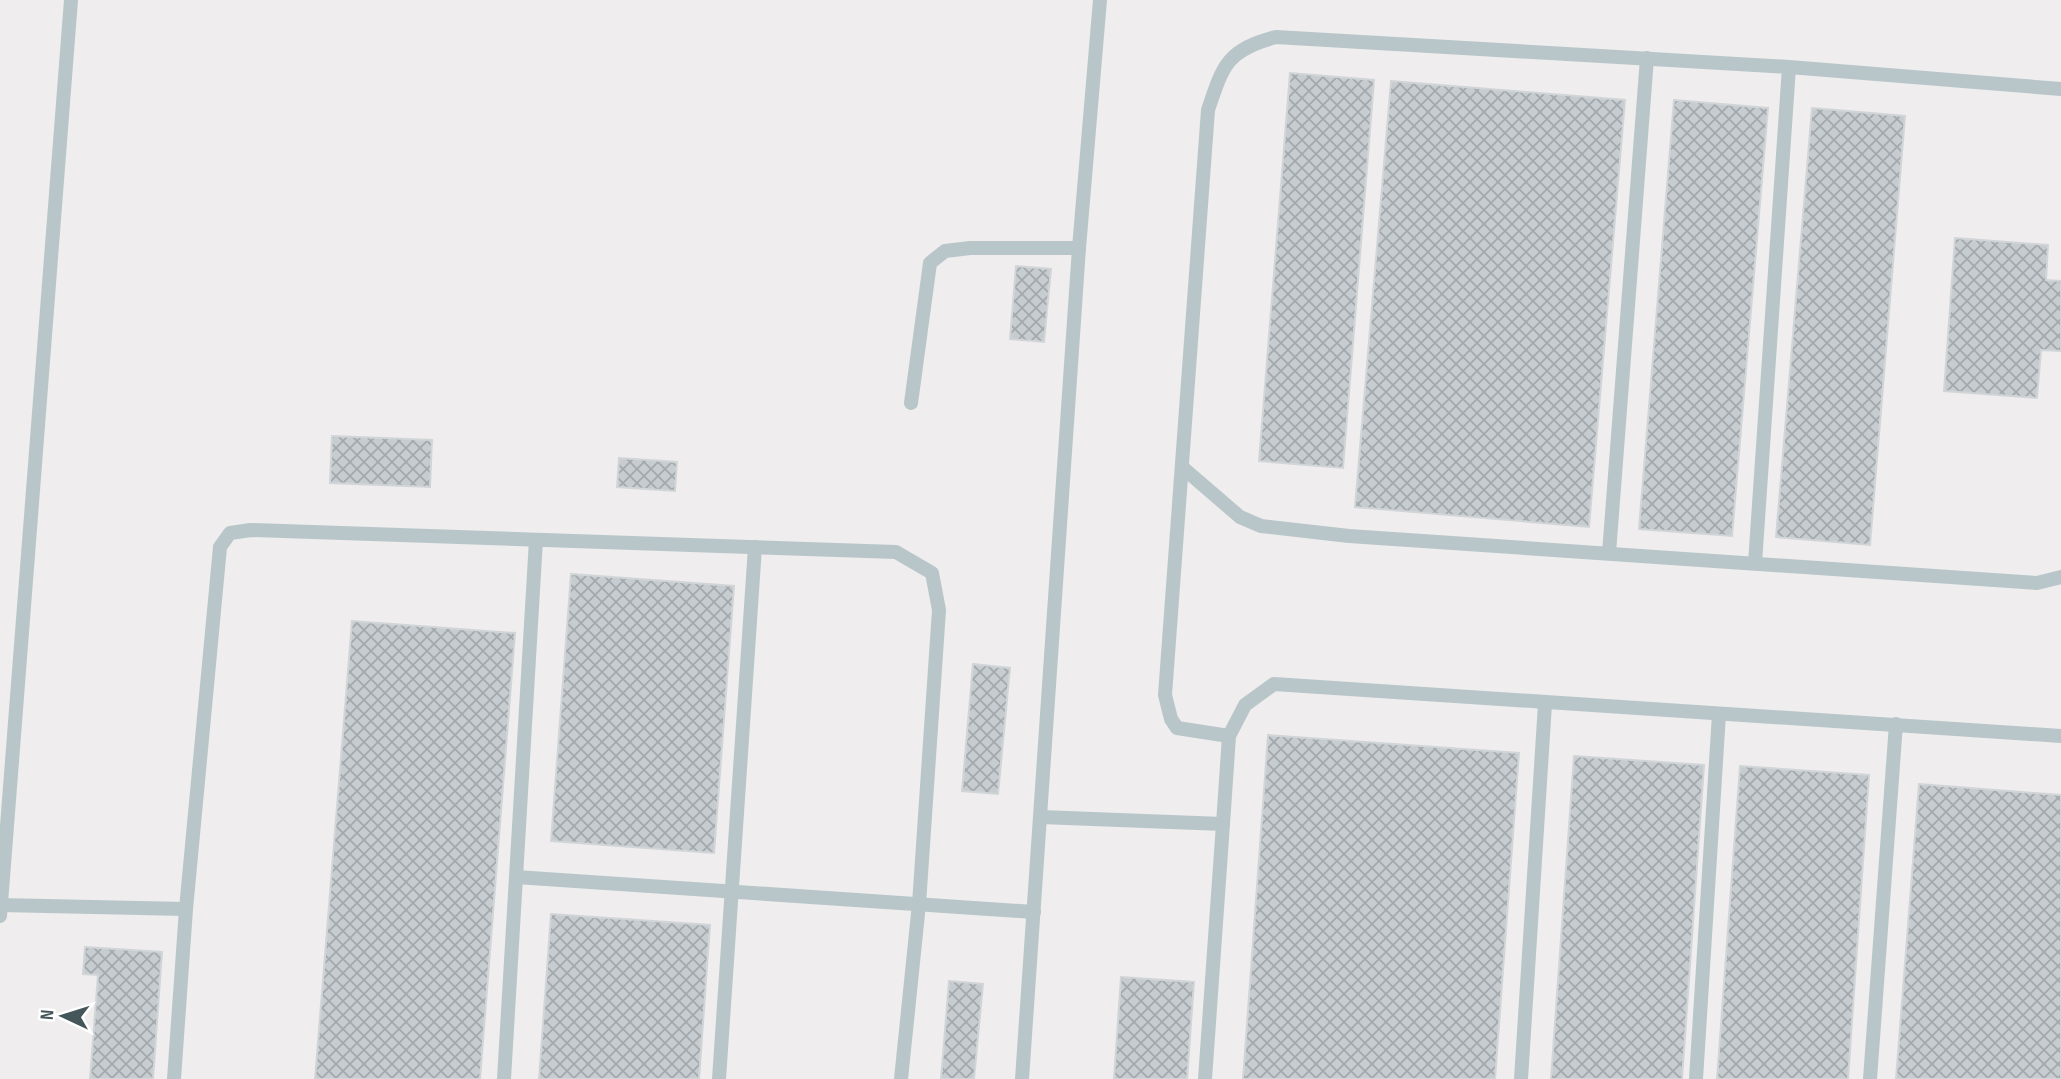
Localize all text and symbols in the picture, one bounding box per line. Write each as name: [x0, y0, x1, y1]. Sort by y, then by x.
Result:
north arrow: [28, 981, 98, 1051]
text: N: [36, 1009, 59, 1021]

